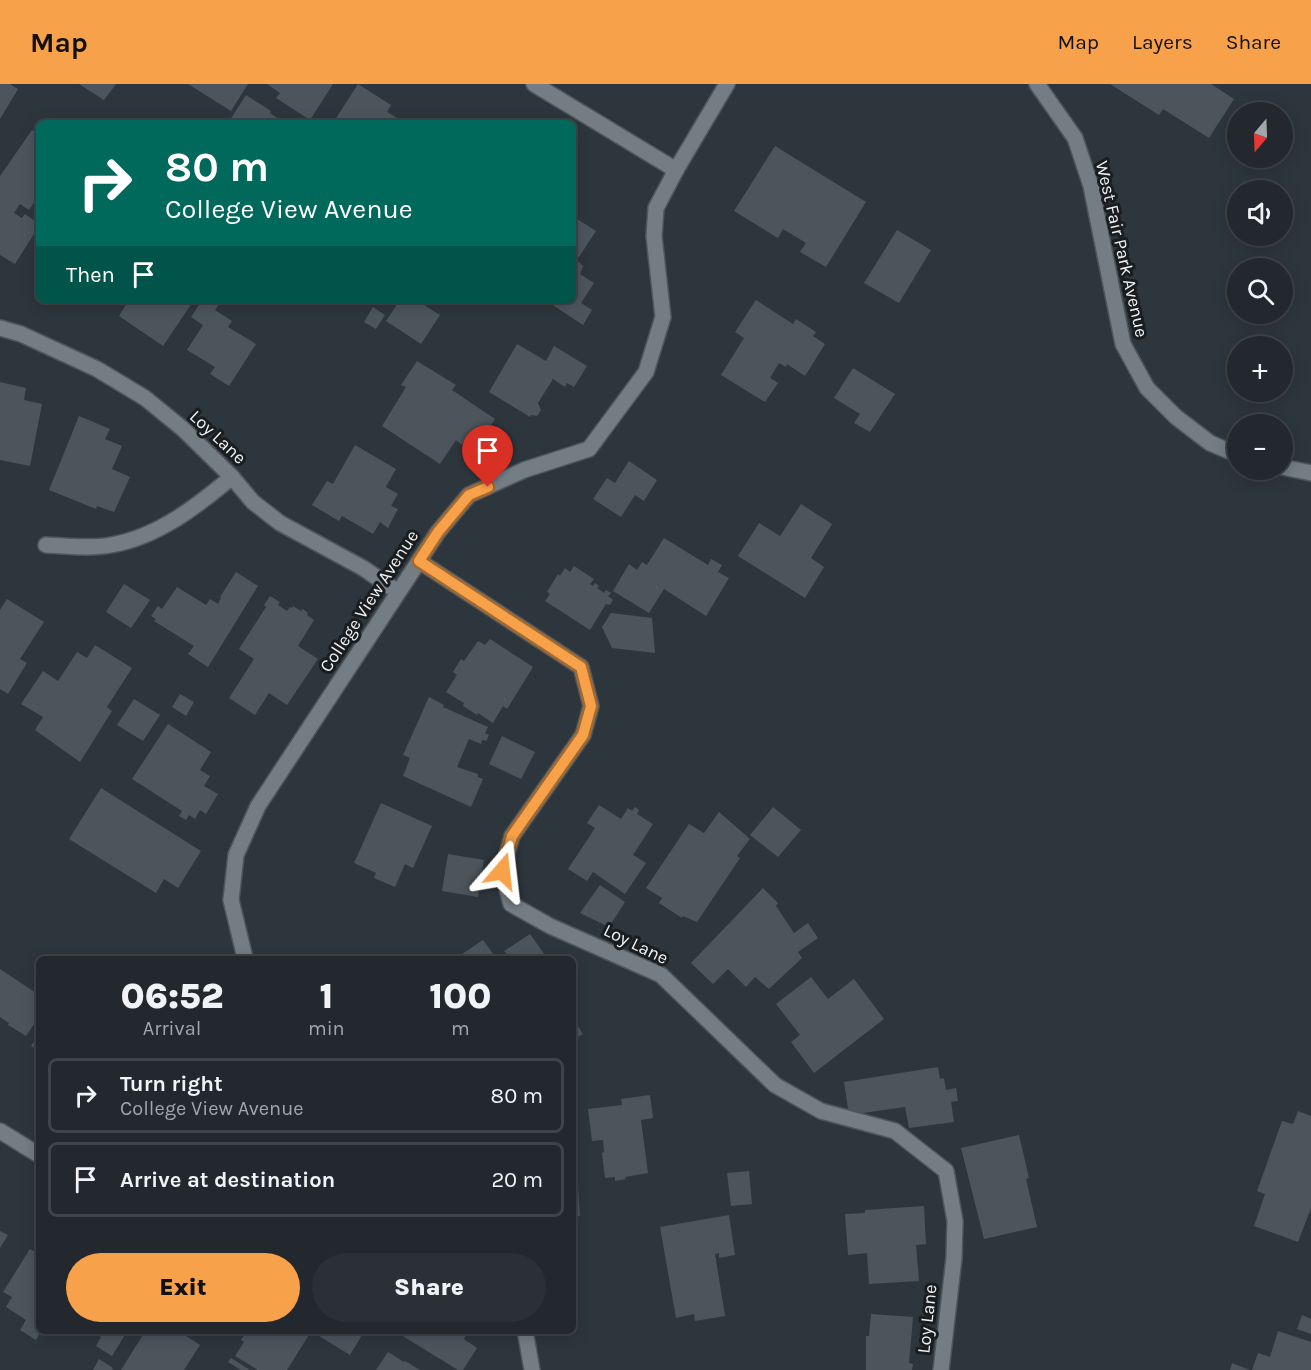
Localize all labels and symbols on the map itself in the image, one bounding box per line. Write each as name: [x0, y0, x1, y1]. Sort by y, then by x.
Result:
north arrow: [1227, 102, 1293, 168]
street label: West Fair Park Avenue: [1091, 159, 1153, 339]
street label: Loy Lane: [185, 405, 251, 469]
pin: [462, 425, 513, 487]
street label: College View Avenue: [315, 526, 423, 676]
position arrow: [470, 839, 534, 903]
street label: Loy Lane: [600, 919, 672, 969]
street label: Loy Lane: [912, 1283, 942, 1355]

